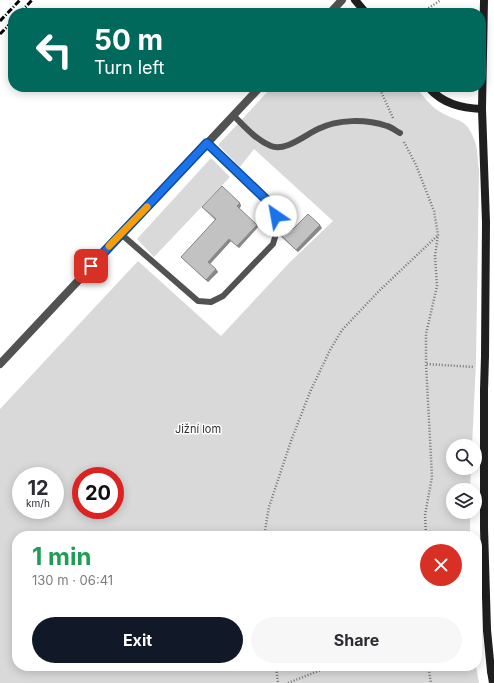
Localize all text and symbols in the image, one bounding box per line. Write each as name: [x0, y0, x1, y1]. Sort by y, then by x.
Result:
text: 50 m: [94, 23, 163, 57]
icon: left: [28, 24, 80, 76]
text: Turn left: [94, 57, 164, 78]
position arrow: [255, 195, 297, 237]
pin: [74, 249, 108, 283]
icon: arrive: [80, 255, 102, 277]
park label: Jižní lom: [175, 422, 221, 436]
map controls: [446, 439, 482, 519]
button: search: [446, 439, 482, 475]
speed limit sign: 20: [72, 467, 124, 519]
text: 12: [27, 476, 49, 500]
button: layers: [446, 483, 482, 519]
text: km/h: [26, 497, 50, 509]
text: 1 min: [32, 542, 91, 571]
button: close: [420, 544, 462, 586]
text: 130 m · 06:41: [32, 572, 113, 588]
button: Exit: [32, 617, 243, 663]
button: Share: [251, 617, 462, 663]

